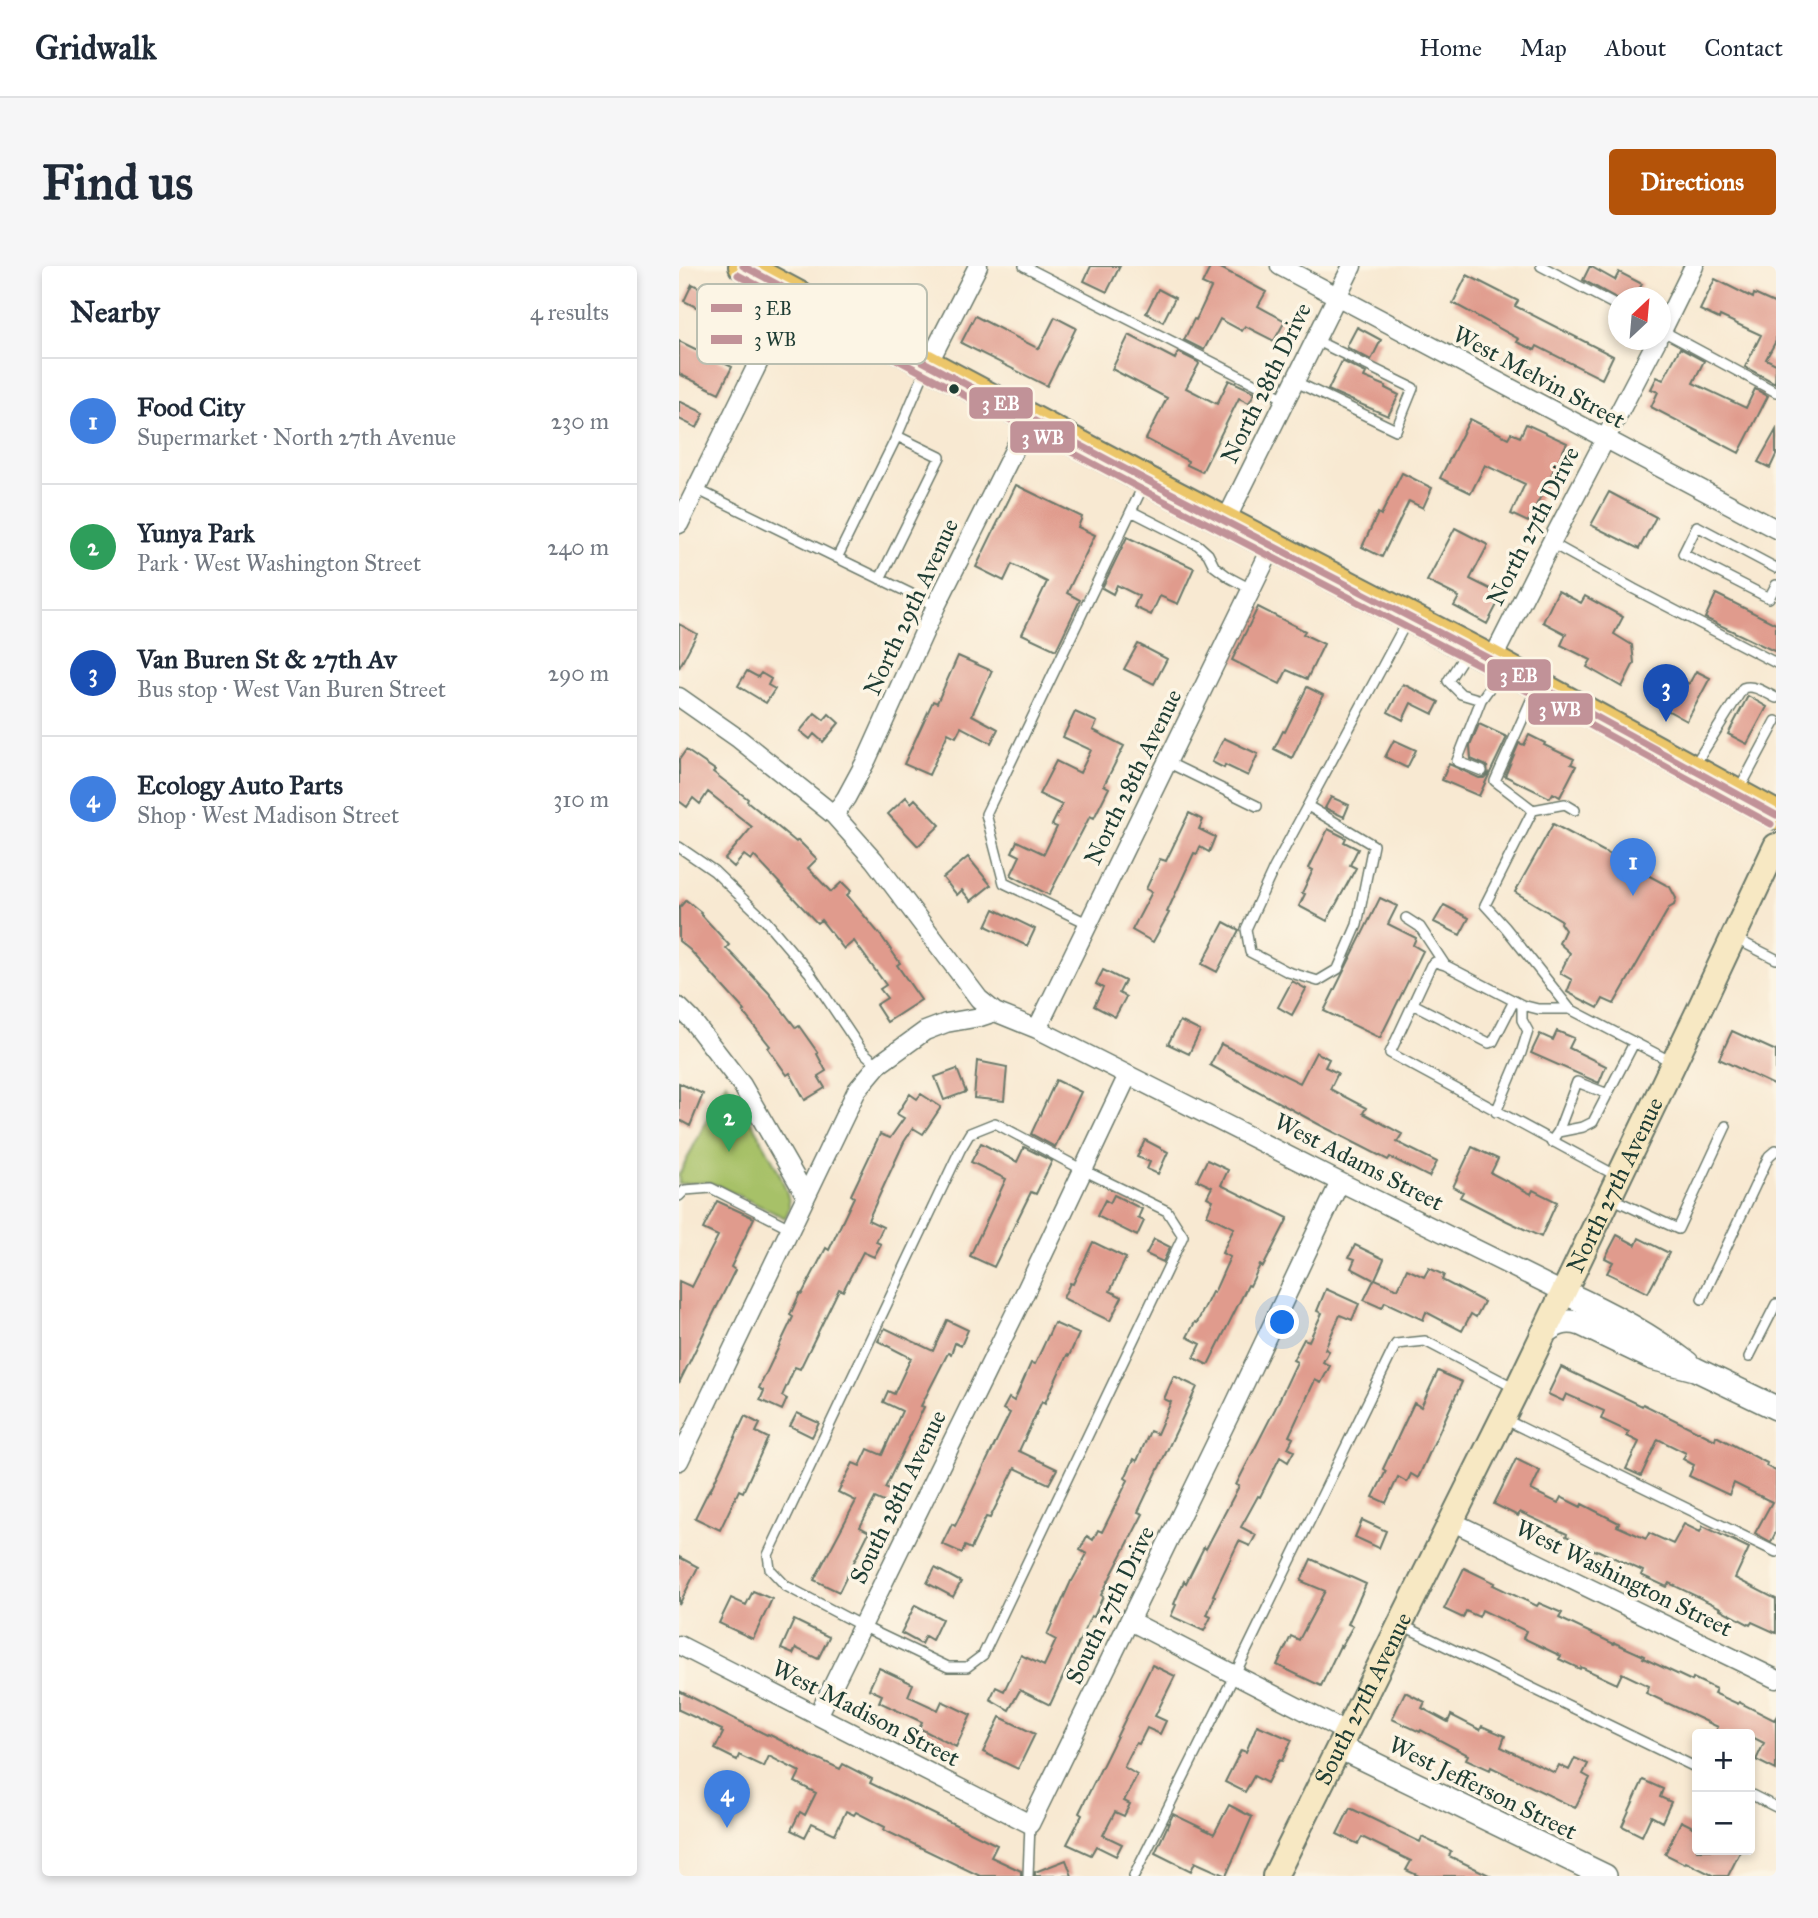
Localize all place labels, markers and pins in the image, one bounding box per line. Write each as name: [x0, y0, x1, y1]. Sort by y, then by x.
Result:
unlabelled marker: [947, 382, 961, 396]
pin: 3: [1643, 664, 1689, 722]
pin: 1: [1610, 838, 1656, 896]
pin: 2: [706, 1094, 752, 1152]
pin: 4: [704, 1770, 750, 1828]

